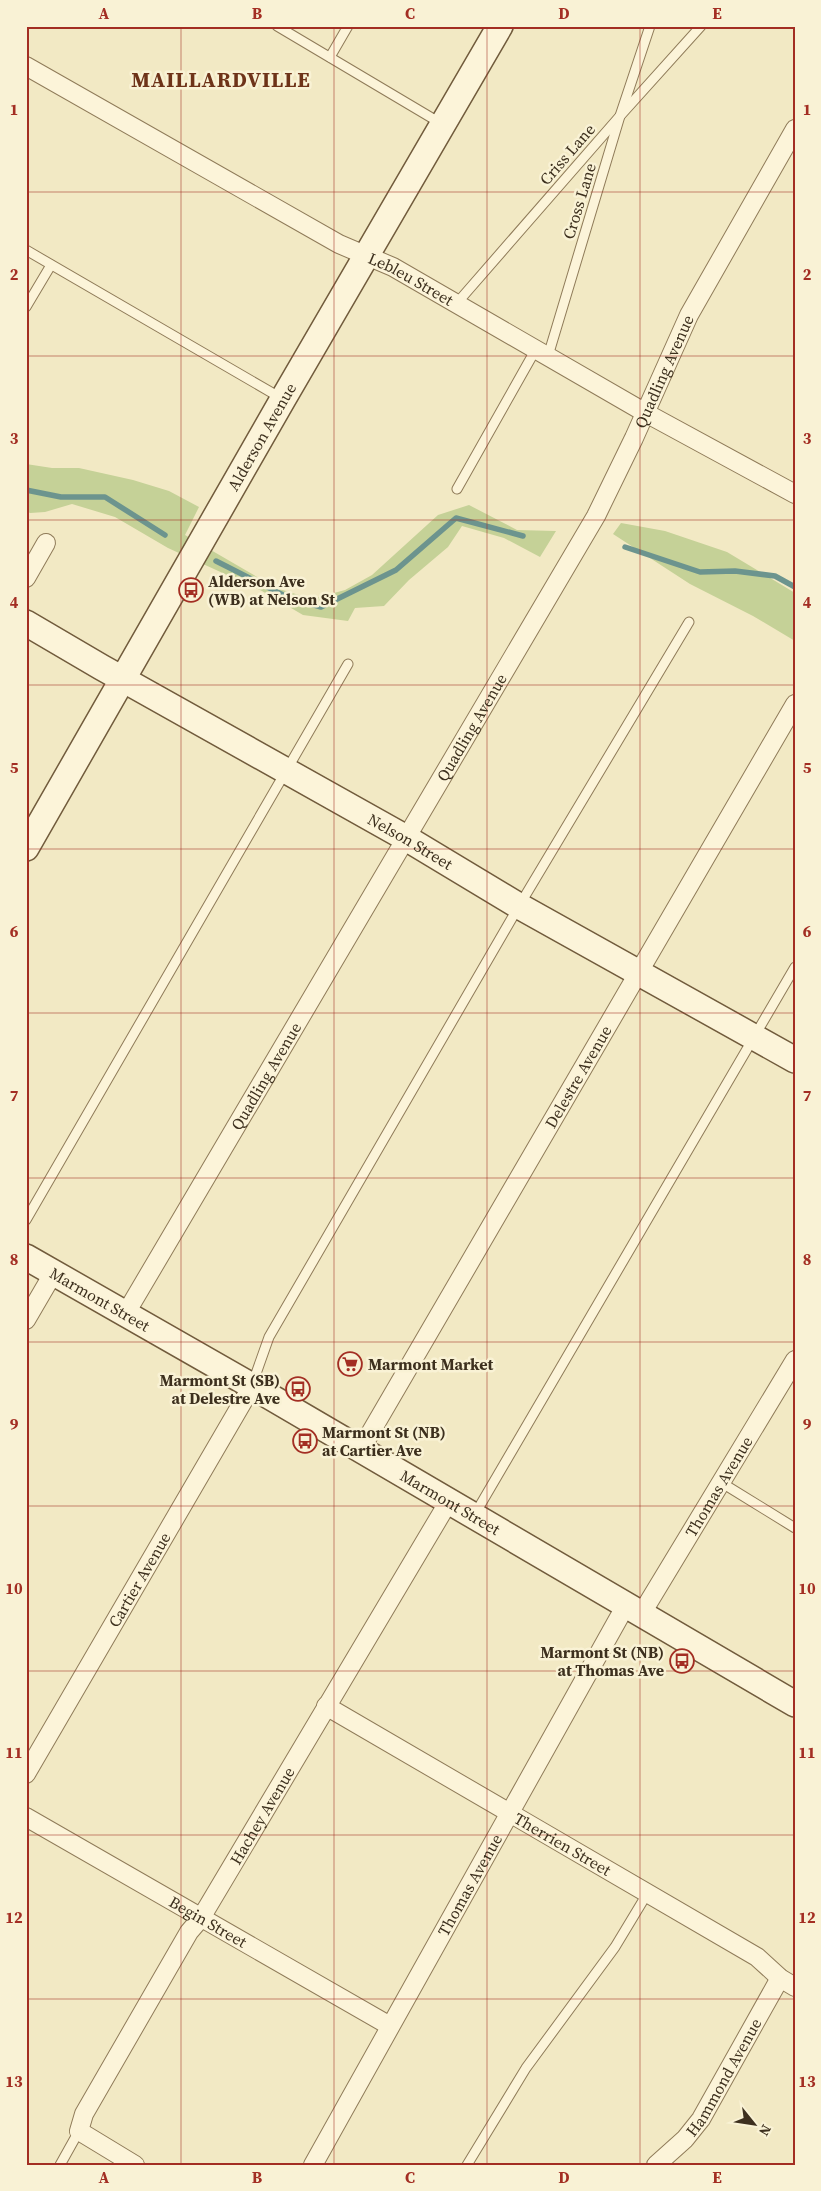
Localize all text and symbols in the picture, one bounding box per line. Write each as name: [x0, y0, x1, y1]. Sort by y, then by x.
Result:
text: A: [99, 2, 110, 24]
text: B: [252, 2, 263, 24]
text: C: [405, 2, 415, 24]
text: D: [558, 2, 570, 24]
text: E: [712, 2, 722, 24]
district label: MAILLARDVILLE: [131, 65, 311, 94]
text: 1: [10, 98, 18, 120]
text: 1: [803, 98, 811, 120]
street label: Criss Lane: [534, 119, 600, 189]
street label: Cross Lane: [557, 160, 601, 242]
street label: Lebleu Street: [365, 247, 458, 311]
text: 2: [10, 263, 19, 285]
text: 2: [803, 263, 812, 285]
street label: Quadling Avenue: [629, 311, 699, 431]
street label: Alderson Avenue: [222, 379, 301, 495]
text: 3: [10, 427, 19, 449]
text: 3: [803, 427, 812, 449]
place label: Alderson Ave (WB) at Nelson St: [208, 570, 335, 610]
bus stop icon: Alderson Ave (WB) at Nelson St: [178, 577, 204, 603]
text: 4: [10, 591, 19, 613]
text: 4: [803, 591, 812, 613]
street label: Quadling Avenue: [431, 669, 512, 785]
text: 5: [10, 756, 19, 778]
text: 5: [803, 756, 812, 778]
street label: Nelson Street: [364, 808, 458, 875]
text: 6: [10, 920, 19, 942]
text: 6: [803, 920, 812, 942]
street label: Quadling Avenue: [225, 1018, 306, 1134]
street label: Delestre Avenue: [539, 1021, 617, 1132]
text: 7: [10, 1084, 19, 1106]
text: 7: [803, 1084, 812, 1106]
text: 8: [10, 1248, 18, 1270]
text: 8: [803, 1248, 811, 1270]
street label: Marmont Street: [46, 1262, 155, 1337]
supermarket icon: Marmont Market: [337, 1351, 363, 1377]
place label: Marmont Market: [368, 1353, 494, 1375]
place label: Marmont St (SB) at Delestre Ave: [159, 1369, 280, 1409]
bus stop icon: Marmont St (SB) at Delestre Ave: [285, 1376, 311, 1402]
text: 9: [10, 1413, 19, 1435]
text: 9: [803, 1413, 812, 1435]
place label: Marmont St (NB) at Cartier Ave: [322, 1421, 446, 1461]
bus stop icon: Marmont St (NB) at Cartier Ave: [292, 1428, 318, 1454]
street label: Thomas Avenue: [680, 1432, 757, 1541]
street label: Marmont Street: [396, 1464, 505, 1540]
street label: Cartier Avenue: [103, 1528, 176, 1631]
text: 10: [5, 1577, 23, 1599]
text: 10: [798, 1577, 816, 1599]
place label: Marmont St (NB) at Thomas Ave: [540, 1641, 664, 1681]
bus stop icon: Marmont St (NB) at Thomas Ave: [669, 1648, 695, 1674]
text: 11: [5, 1741, 23, 1763]
text: 11: [798, 1741, 816, 1763]
street label: Hachey Avenue: [224, 1763, 300, 1869]
street label: Therrien Street: [510, 1807, 616, 1881]
street label: Thomas Avenue: [432, 1830, 507, 1940]
street label: Begin Street: [165, 1891, 252, 1953]
text: 12: [5, 1906, 23, 1928]
text: 12: [798, 1906, 816, 1928]
street label: Hammond Avenue: [680, 2014, 766, 2141]
text: 13: [5, 2070, 23, 2092]
text: 13: [798, 2070, 816, 2092]
north arrow: [728, 2098, 778, 2148]
text: N: [754, 2121, 776, 2140]
text: A: [99, 2166, 110, 2188]
text: B: [252, 2166, 263, 2188]
text: C: [405, 2166, 415, 2188]
text: D: [558, 2166, 570, 2188]
text: E: [712, 2166, 722, 2188]

